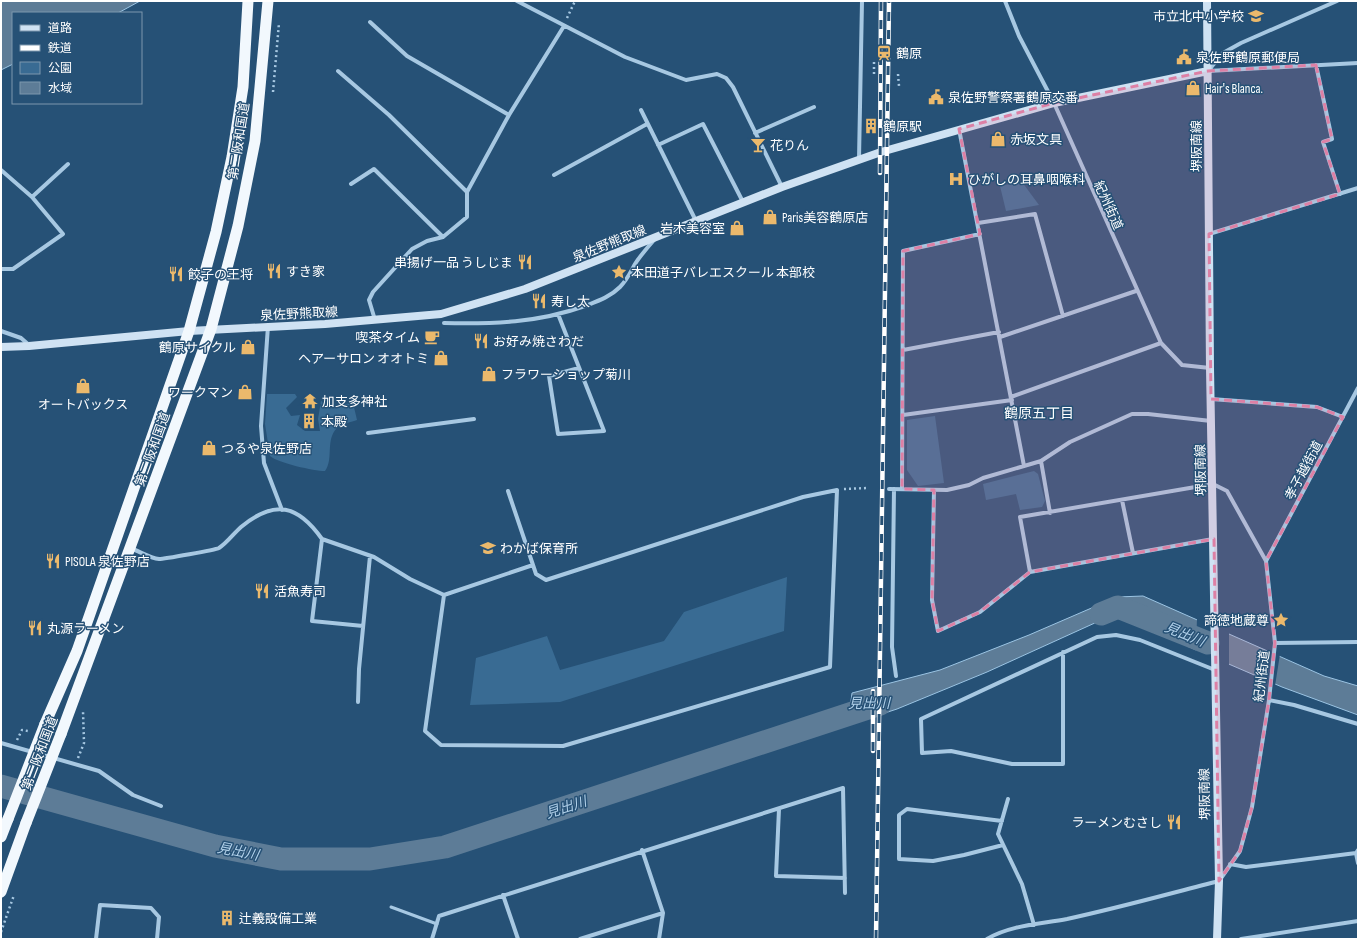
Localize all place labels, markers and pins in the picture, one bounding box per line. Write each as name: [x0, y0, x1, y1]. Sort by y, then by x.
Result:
school or university icon: 市立北中小学校: [1247, 7, 1265, 25]
place label: 市立北中小学校: [1153, 9, 1244, 25]
station icon: 鶴原: [875, 44, 893, 62]
place label: 鶴原: [896, 46, 922, 62]
public building icon: 泉佐野鶴原郵便局: [1175, 48, 1193, 66]
place label: 泉佐野鶴原郵便局: [1196, 50, 1300, 66]
shop icon: Hair's Blanca.: [1184, 79, 1202, 97]
place label: Hair's Blanca.: [1205, 81, 1263, 97]
public building icon: 泉佐野警察署鶴原交番: [927, 88, 945, 106]
place label: 泉佐野警察署鶴原交番: [948, 90, 1078, 106]
building icon: 鶴原駅: [862, 117, 880, 135]
place label: 鶴原駅: [883, 119, 922, 135]
shop icon: 赤坂文具: [989, 130, 1007, 148]
place label: 赤坂文具: [1010, 132, 1062, 148]
bar icon: 花りん: [749, 136, 767, 154]
place label: 花りん: [770, 138, 809, 154]
hospital icon: ひがしの耳鼻咽喉科: [947, 170, 965, 188]
place label: ひがしの耳鼻咽喉科: [968, 172, 1085, 188]
shop icon: Paris美容鶴原店: [761, 208, 779, 226]
place label: Paris美容鶴原店: [782, 210, 868, 226]
shop icon: 岩木美容室: [728, 219, 746, 237]
place label: 岩木美容室: [660, 221, 725, 237]
restaurant icon: 串揚げ一品 うしじま: [516, 253, 534, 271]
place label: 串揚げ一品 うしじま: [394, 255, 513, 271]
restaurant icon: すき家: [265, 262, 283, 280]
place icon: 本田道子バレエスクール 本部校: [610, 263, 628, 281]
place label: すき家: [286, 264, 325, 280]
restaurant icon: 餃子の王将: [167, 265, 185, 283]
place label: 本田道子バレエスクール 本部校: [631, 265, 815, 281]
place label: 餃子の王将: [188, 267, 253, 283]
restaurant icon: 寿し太: [530, 292, 548, 310]
place label: 寿し太: [551, 294, 590, 310]
cafe icon: 喫茶タイム: [423, 328, 441, 346]
place label: 喫茶タイム: [355, 330, 420, 346]
restaurant icon: お好み焼さわだ: [472, 332, 490, 350]
place label: お好み焼さわだ: [493, 334, 584, 350]
shop icon: 鶴原サイクル: [239, 338, 257, 356]
place label: 鶴原サイクル: [159, 340, 236, 356]
shop icon: ヘアーサロン オオトミ: [432, 349, 450, 367]
place label: ヘアーサロン オオトミ: [298, 351, 429, 367]
shop icon: フラワーショップ菊川: [480, 365, 498, 383]
place label: フラワーショップ菊川: [501, 367, 631, 383]
shop icon: オートバックス: [74, 377, 92, 395]
shop icon: ワークマン: [236, 383, 254, 401]
place label: ワークマン: [168, 385, 233, 401]
temple icon: 加支多神社: [301, 392, 319, 410]
place label: 加支多神社: [322, 394, 387, 410]
place label: オートバックス: [38, 397, 128, 413]
building icon: 本殿: [300, 412, 318, 430]
place label: 本殿: [321, 414, 347, 430]
shop icon: つるや泉佐野店: [200, 439, 218, 457]
place label: つるや泉佐野店: [221, 441, 312, 457]
school or university icon: わかば保育所: [479, 539, 497, 557]
place label: わかば保育所: [500, 541, 578, 557]
restaurant icon: PISOLA 泉佐野店: [44, 552, 62, 570]
place label: PISOLA 泉佐野店: [65, 554, 150, 570]
restaurant icon: 活魚寿司: [253, 582, 271, 600]
place label: 活魚寿司: [274, 584, 326, 600]
place icon: 諦徳地蔵尊: [1272, 611, 1290, 629]
place label: 諦徳地蔵尊: [1204, 613, 1269, 629]
restaurant icon: 丸源ラーメン: [26, 619, 44, 637]
place label: 丸源ラーメン: [47, 621, 124, 637]
restaurant icon: ラーメンむさし: [1165, 813, 1183, 831]
place label: ラーメンむさし: [1072, 815, 1162, 831]
building icon: 辻義設備工業: [218, 909, 236, 927]
place label: 辻義設備工業: [239, 911, 317, 927]

